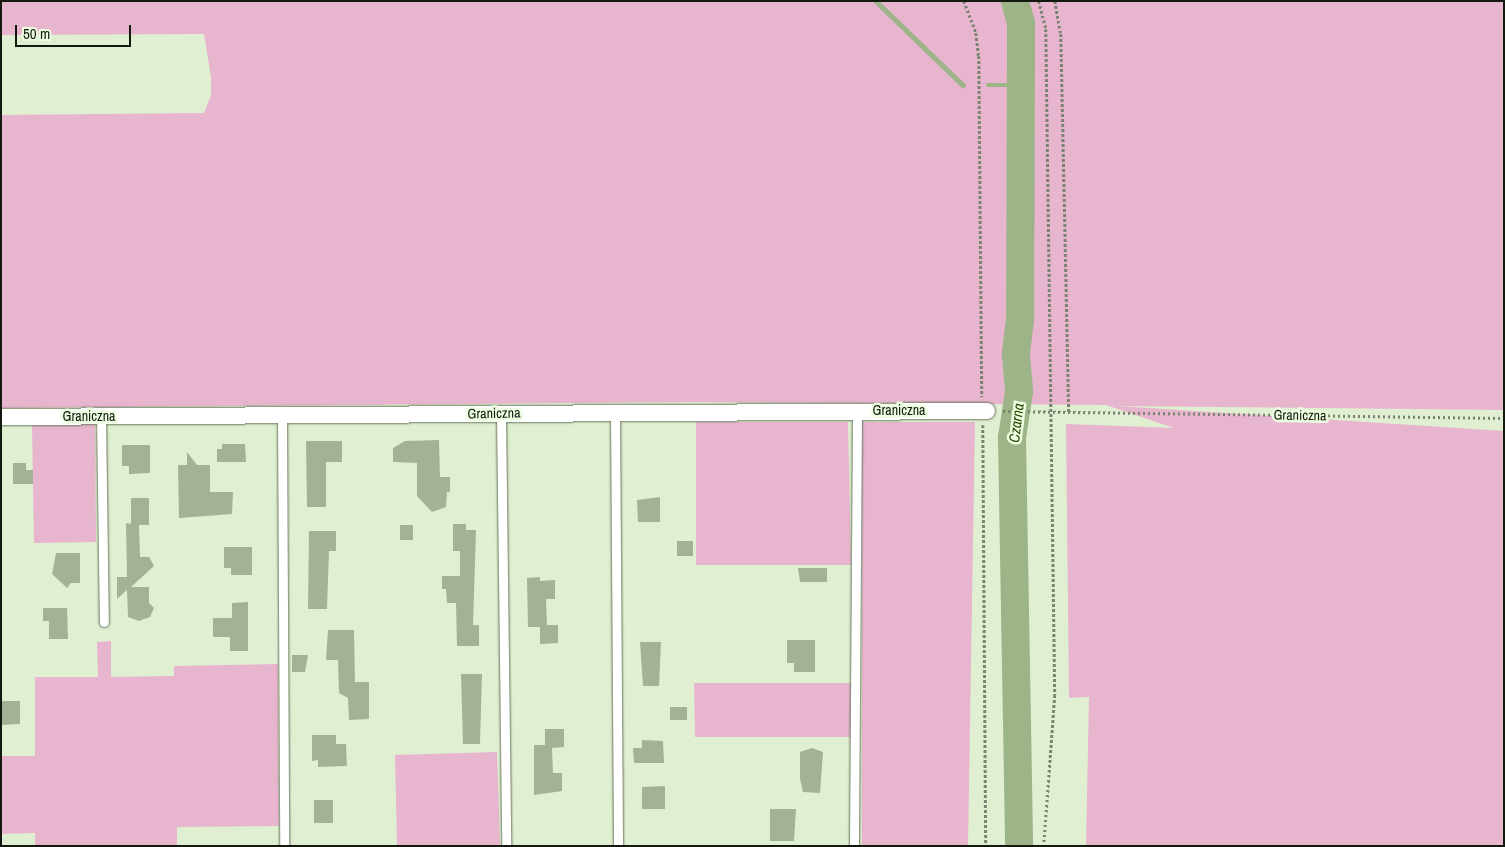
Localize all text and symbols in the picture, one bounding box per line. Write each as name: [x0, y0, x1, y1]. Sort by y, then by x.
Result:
scale bar: [18, 15, 134, 47]
text: 50 m: [23, 23, 50, 44]
street label: Graniczna: [873, 402, 925, 418]
water label: Czarna: [1005, 402, 1027, 444]
street label: Graniczna: [467, 404, 521, 422]
street label: Graniczna: [1273, 406, 1327, 424]
street label: Graniczna: [63, 408, 115, 424]

